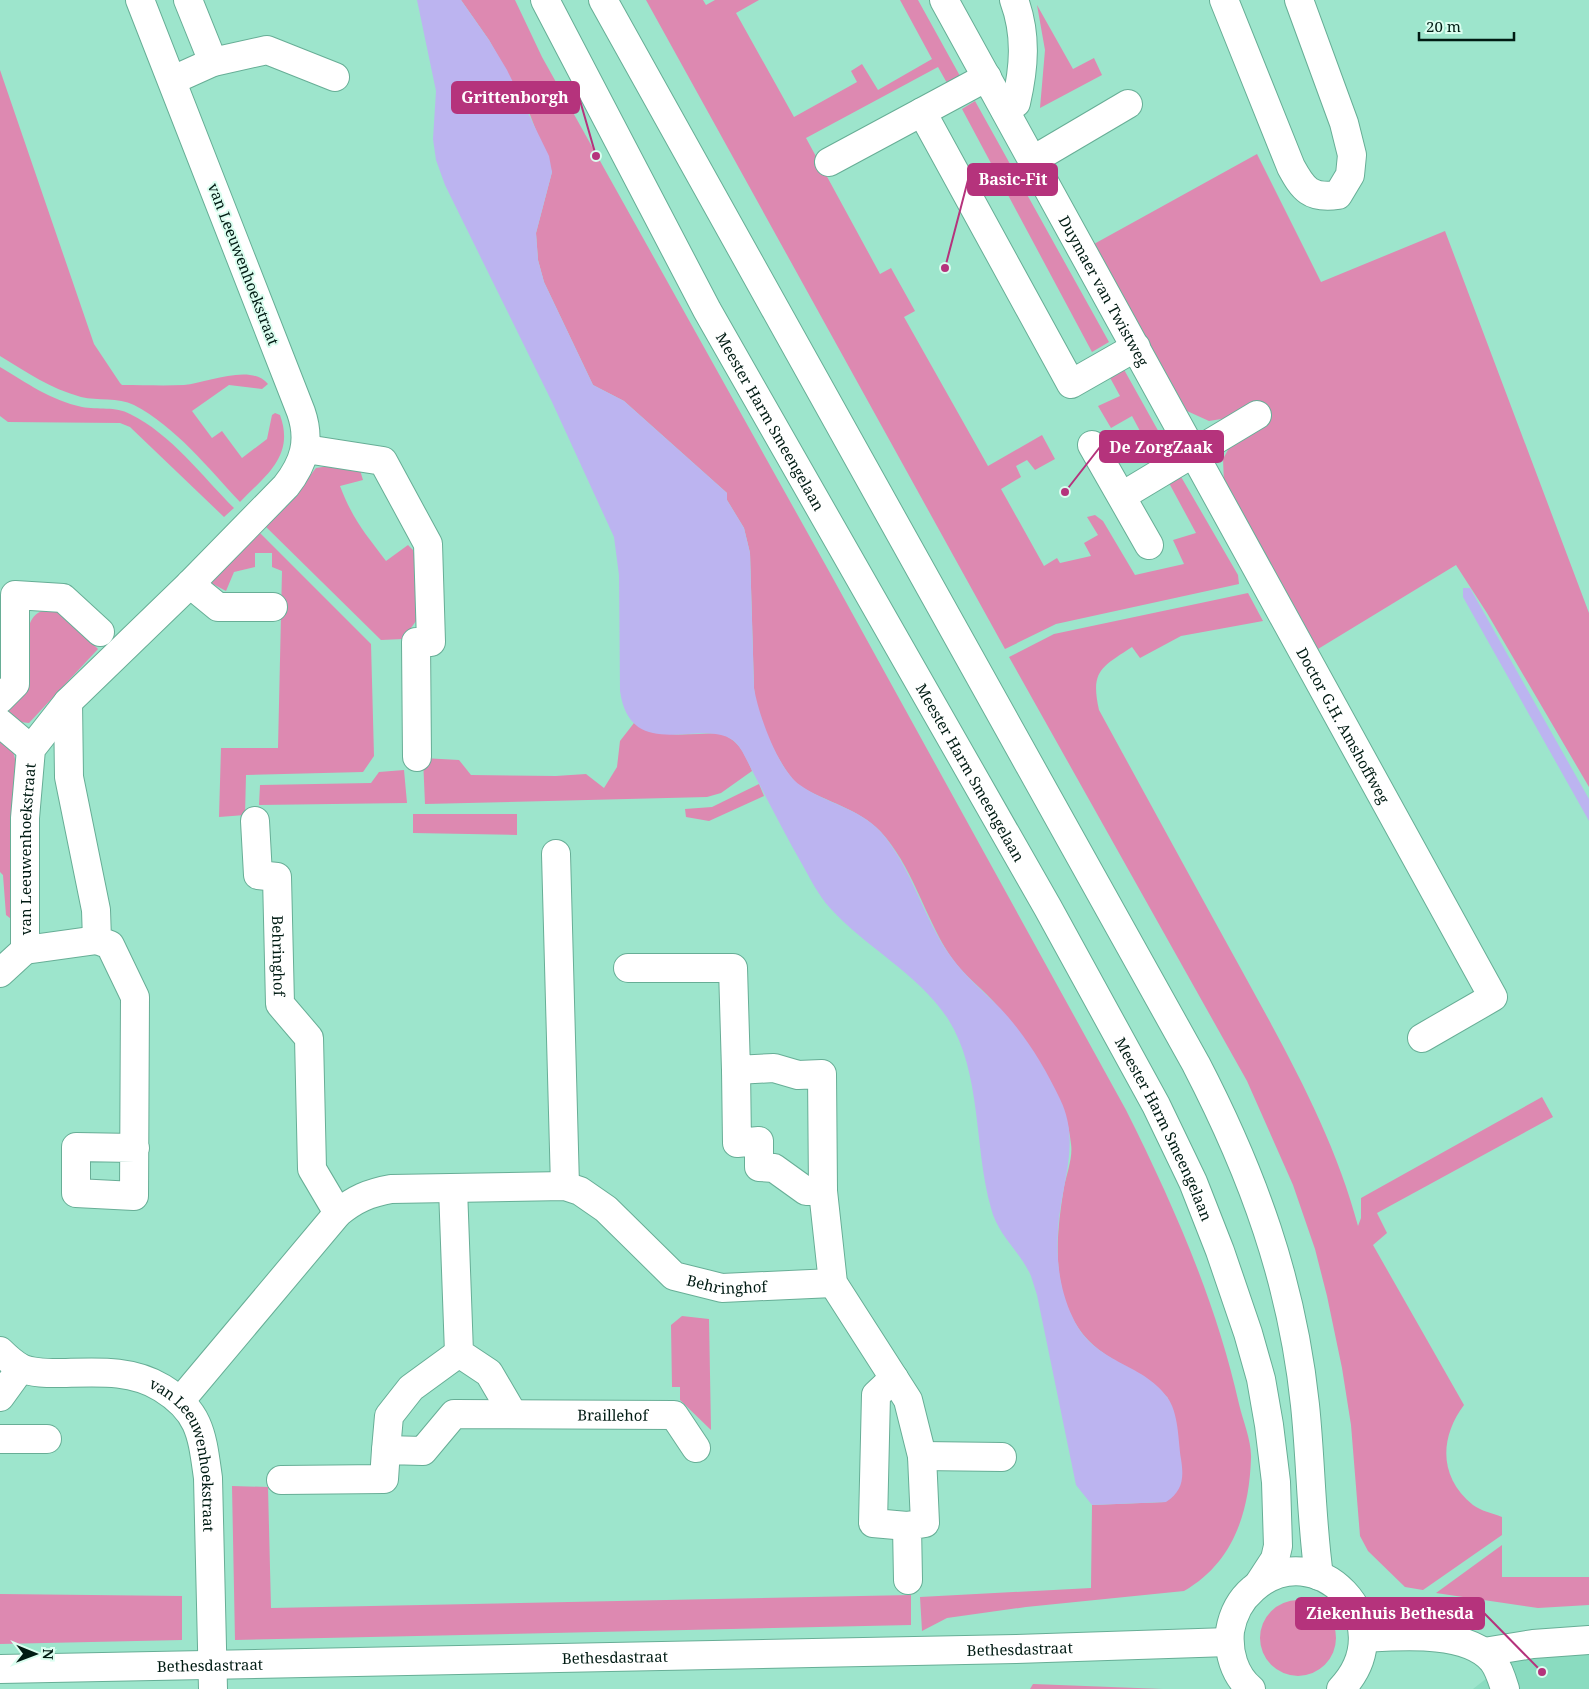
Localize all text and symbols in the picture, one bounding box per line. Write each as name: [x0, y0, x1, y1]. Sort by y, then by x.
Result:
scale bar: [1419, 10, 1514, 42]
text: 20 m: [1426, 16, 1461, 36]
callout: Grittenborgh: [452, 82, 579, 113]
text: Grittenborgh: [461, 86, 569, 108]
callout: Basic-Fit: [968, 164, 1057, 195]
text: Basic-Fit: [978, 168, 1048, 190]
street label: van Leeuwenhoekstraat: [204, 180, 284, 348]
street label: Duymaer van Twistweg: [1055, 212, 1154, 370]
street label: Meester Harm Smeengelaan: [712, 329, 829, 514]
callout: De ZorgZaak: [1100, 431, 1223, 462]
text: De ZorgZaak: [1109, 436, 1214, 458]
street label: Doctor G.H. Amshoffweg: [1292, 644, 1394, 807]
street label: Meester Harm Smeengelaan: [912, 680, 1030, 865]
street label: van Leeuwenhoekstraat: [15, 762, 40, 935]
street label: Behringhof: [268, 915, 290, 998]
street label: Meester Harm Smeengelaan: [1111, 1034, 1217, 1224]
street label: Behringhof: [685, 1270, 769, 1298]
street label: van Leeuwenhoekstraat: [146, 1373, 219, 1532]
street label: Braillehof: [577, 1405, 650, 1425]
callout: Ziekenhuis Bethesda: [1296, 1598, 1484, 1629]
text: Ziekenhuis Bethesda: [1306, 1602, 1474, 1624]
north arrow: [10, 1629, 60, 1679]
street label: Bethesdastraat: [967, 1637, 1073, 1660]
street label: Bethesdastraat: [562, 1646, 668, 1668]
text: N: [39, 1649, 58, 1660]
street label: Bethesdastraat: [157, 1654, 263, 1676]

